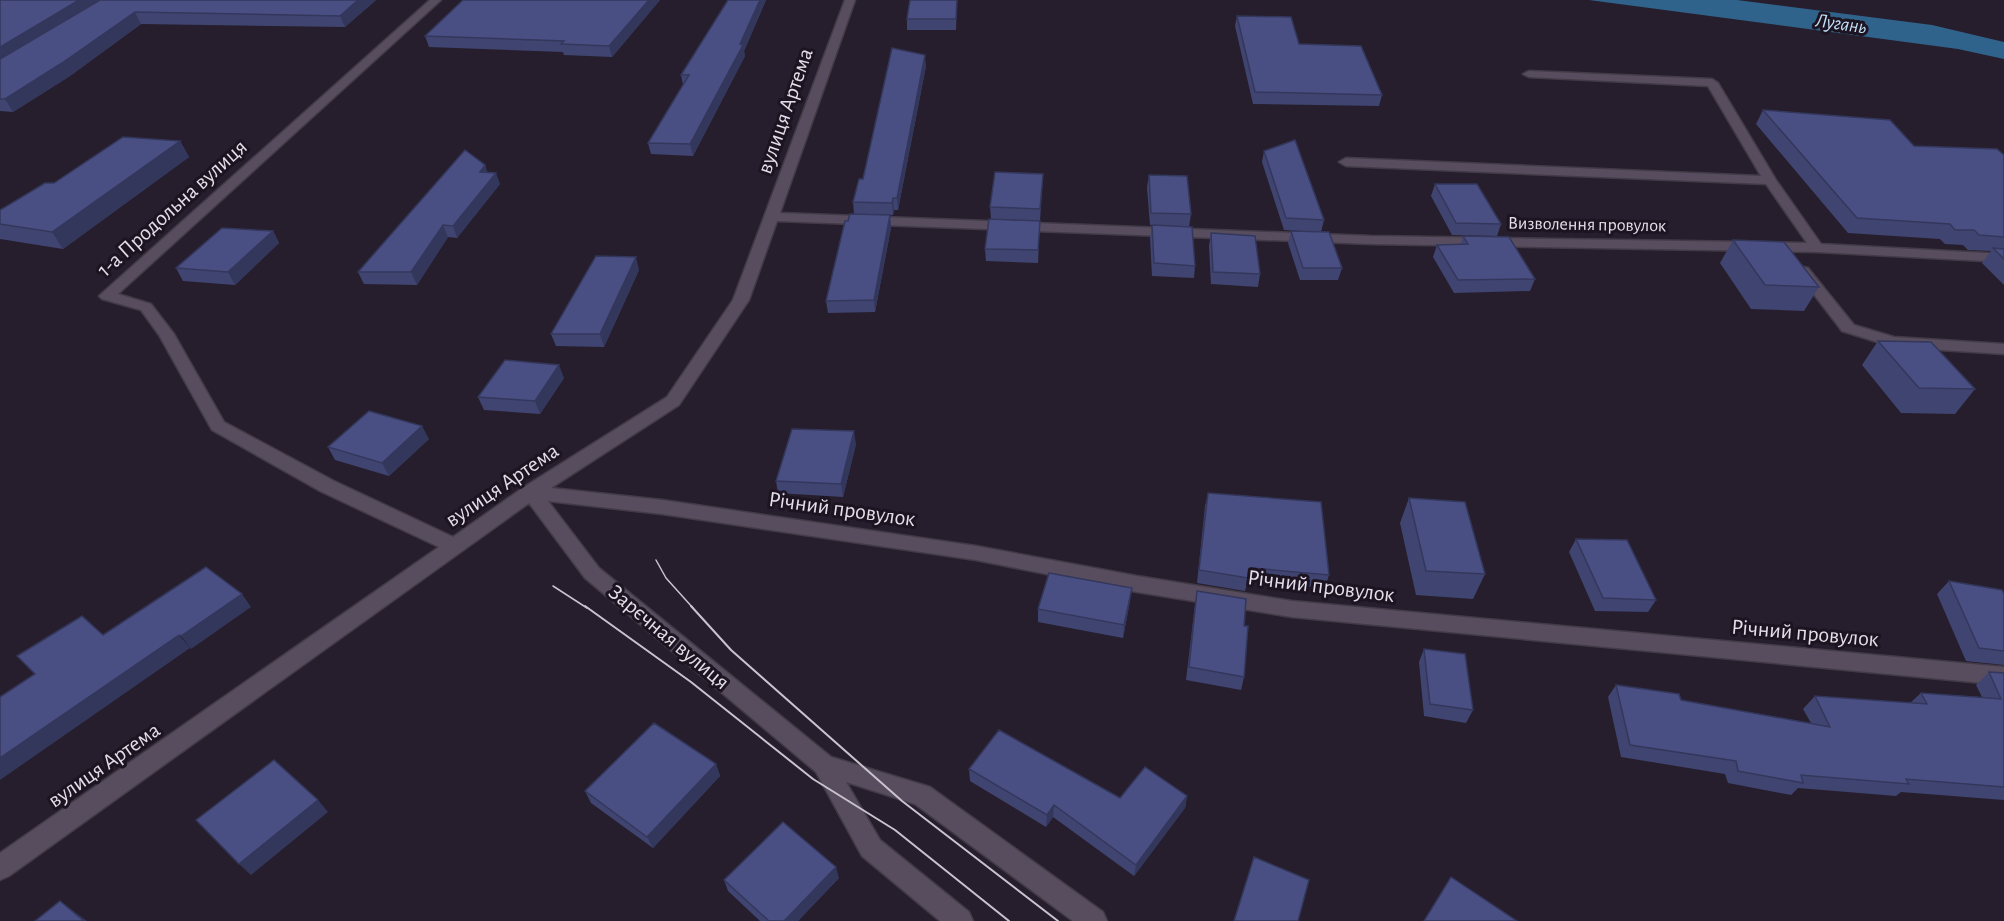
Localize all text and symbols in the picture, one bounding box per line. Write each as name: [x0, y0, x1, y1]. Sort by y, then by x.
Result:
water label: Лугань: [1813, 10, 1868, 37]
street label: вулиця Артема: [753, 45, 817, 177]
street label: 1-а Продольна вулиця: [93, 135, 251, 281]
street label: Визволення провулок: [1508, 215, 1667, 235]
street label: вулиця Артема: [442, 439, 562, 531]
street label: Річний провулок: [767, 488, 917, 530]
street label: Річний провулок: [1246, 566, 1396, 606]
street label: Зарєчная вулиця: [604, 580, 734, 694]
street label: Річний провулок: [1730, 616, 1880, 650]
street label: вулиця Артема: [44, 718, 164, 812]

